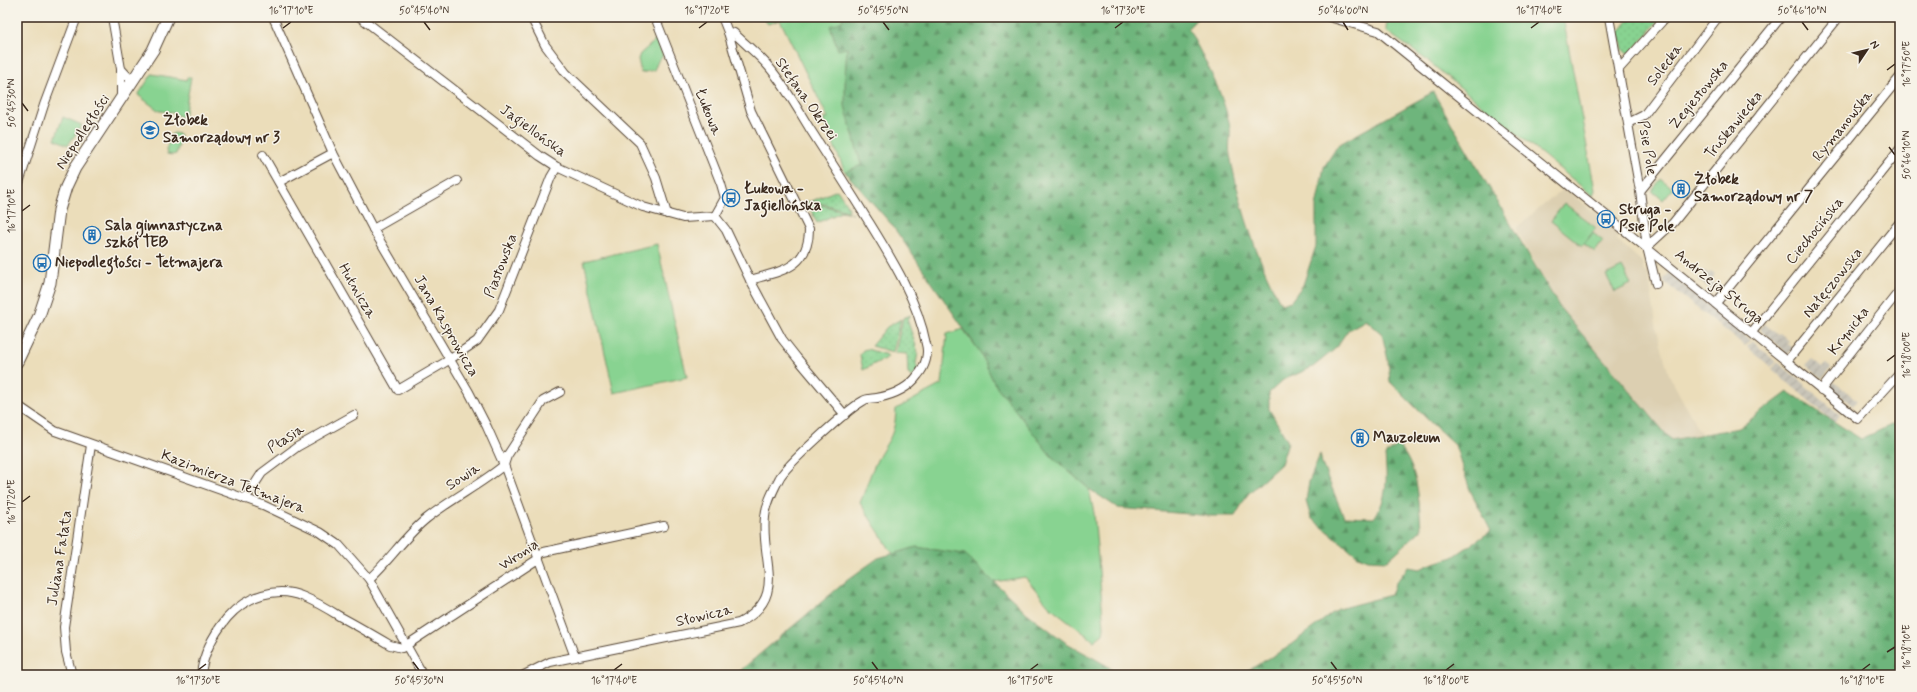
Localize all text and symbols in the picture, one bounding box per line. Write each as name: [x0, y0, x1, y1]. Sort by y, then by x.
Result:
text: 16°17'10"E: [269, 4, 313, 18]
text: 50°45'40"N: [399, 4, 449, 18]
text: 16°17'20"E: [684, 4, 730, 18]
text: 50°45'50"N: [858, 4, 909, 18]
text: 16°17'30"E: [1101, 4, 1146, 18]
text: 50°46'00"N: [1318, 4, 1368, 18]
text: 16°17'40"E: [1516, 4, 1562, 18]
text: 50°46'10"N: [1777, 4, 1827, 18]
north arrow: [1847, 30, 1887, 70]
text: N: [1867, 38, 1882, 52]
street label: Solecka: [1643, 39, 1688, 90]
text: 16°17'50"E: [1900, 41, 1914, 87]
street label: Stefana Okrzei: [770, 54, 842, 144]
street label: Żegiestowska: [1665, 56, 1733, 134]
text: 50°45'30"N: [5, 78, 19, 127]
street label: Rymanowska: [1808, 85, 1879, 166]
street label: Łukowa: [690, 86, 727, 139]
street label: Truskawiecka: [1700, 87, 1768, 163]
street label: Niepodległości: [51, 90, 116, 174]
street label: Jagiellońska: [495, 100, 570, 163]
place label: Żłobek Samorządowy nr 3: [163, 111, 280, 148]
street label: Psie Pole: [1632, 119, 1662, 177]
school or university icon: Żłobek Samorządowy nr 3: [140, 120, 160, 140]
text: 50°46'10"N: [1900, 130, 1914, 180]
place label: Żłobek Samorządowy nr 7: [1694, 170, 1813, 207]
place label: Łukowa - Jagiellońska: [744, 179, 822, 218]
building icon: Żłobek Samorządowy nr 7: [1671, 179, 1691, 199]
bus stop icon: Łukowa - Jagiellońska: [721, 188, 741, 208]
text: 16°17'10"E: [5, 189, 19, 233]
street label: Ciechocińska: [1782, 193, 1849, 269]
place label: Struga - Psie Pole: [1619, 200, 1675, 237]
bus stop icon: Struga - Psie Pole: [1596, 209, 1616, 229]
place label: Sala gimnastyczna szkół TEB: [104, 216, 223, 253]
building icon: Sala gimnastyczna szkół TEB: [82, 225, 102, 245]
street label: Piastowska: [480, 231, 522, 301]
street label: Nałęczowska: [1798, 244, 1868, 322]
street label: Andrzeja Struga: [1670, 245, 1768, 330]
bus stop icon: Niepodległości - Tetmajera: [32, 253, 52, 273]
place label: Niepodległości - Tetmajera: [55, 253, 223, 275]
street label: Hutnicza: [333, 260, 381, 323]
street label: Jana Kasprowicza: [409, 271, 483, 381]
street label: Krynicka: [1824, 303, 1874, 359]
text: 16°18'00"E: [1900, 332, 1914, 378]
street label: Ptasia: [264, 419, 309, 458]
building icon: Mauzoleum: [1350, 428, 1370, 448]
place label: Mauzoleum: [1373, 428, 1441, 448]
street label: Kazimierza Tetmajera: [158, 445, 309, 519]
street label: Sowia: [442, 458, 485, 495]
text: 16°17'20"E: [5, 479, 19, 525]
street label: Juliana Fałata: [43, 509, 77, 607]
street label: Wronia: [495, 534, 543, 576]
street label: Słowicza: [674, 600, 735, 632]
text: 16°18'10"E: [1900, 624, 1914, 670]
text: 16°17'30"E: [176, 674, 221, 688]
text: 50°45'30"N: [395, 674, 444, 688]
text: 16°17'40"E: [591, 674, 637, 688]
text: 50°45'40"N: [853, 674, 903, 688]
text: 16°17'50"E: [1007, 674, 1053, 688]
text: 50°45'50"N: [1312, 674, 1363, 688]
text: 16°18'00"E: [1423, 674, 1469, 688]
text: 16°18'10"E: [1839, 674, 1885, 688]

